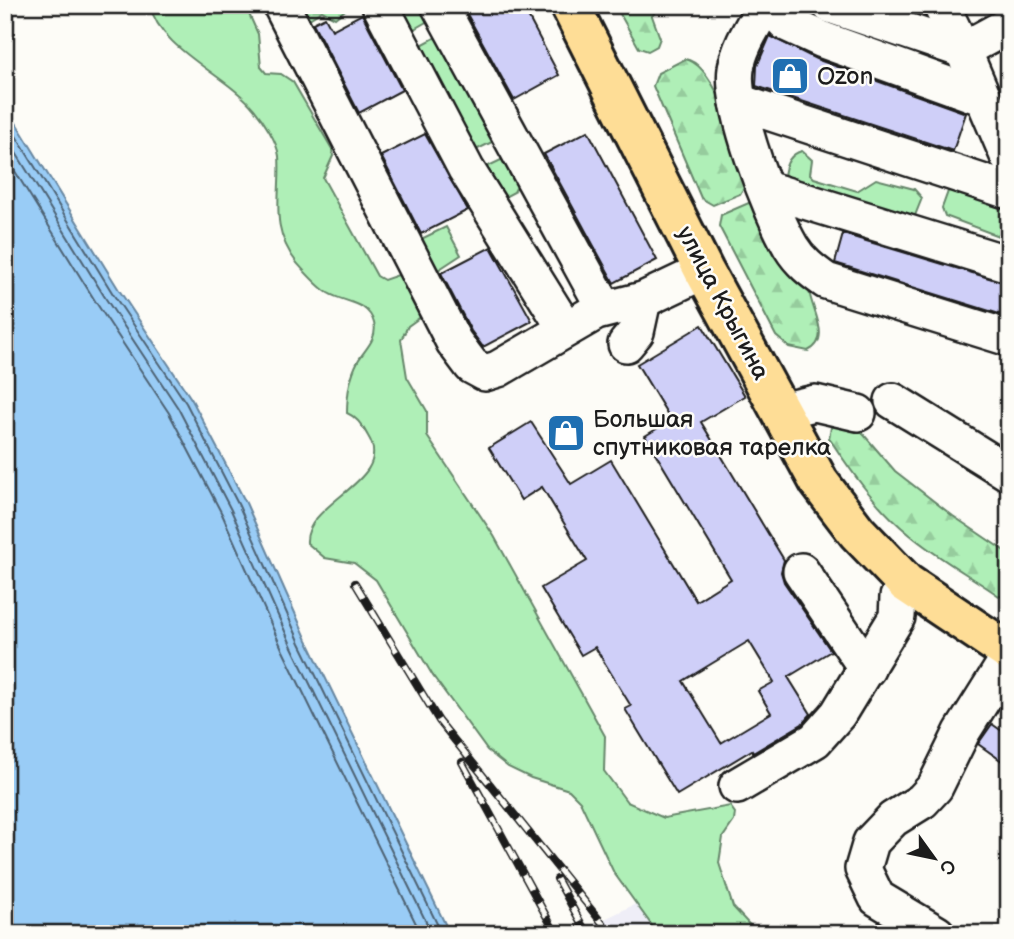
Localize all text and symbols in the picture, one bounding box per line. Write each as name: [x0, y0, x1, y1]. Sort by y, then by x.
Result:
shop icon: Ozon: [769, 55, 811, 97]
place label: Ozon: [817, 62, 873, 91]
street label: улица Крыгина: [670, 221, 776, 385]
place label: Большая спутниковая тарелка: [593, 405, 831, 462]
shop icon: Большая спутниковая тарелка: [545, 412, 587, 454]
north arrow: [898, 824, 968, 894]
text: С: [934, 855, 960, 878]

